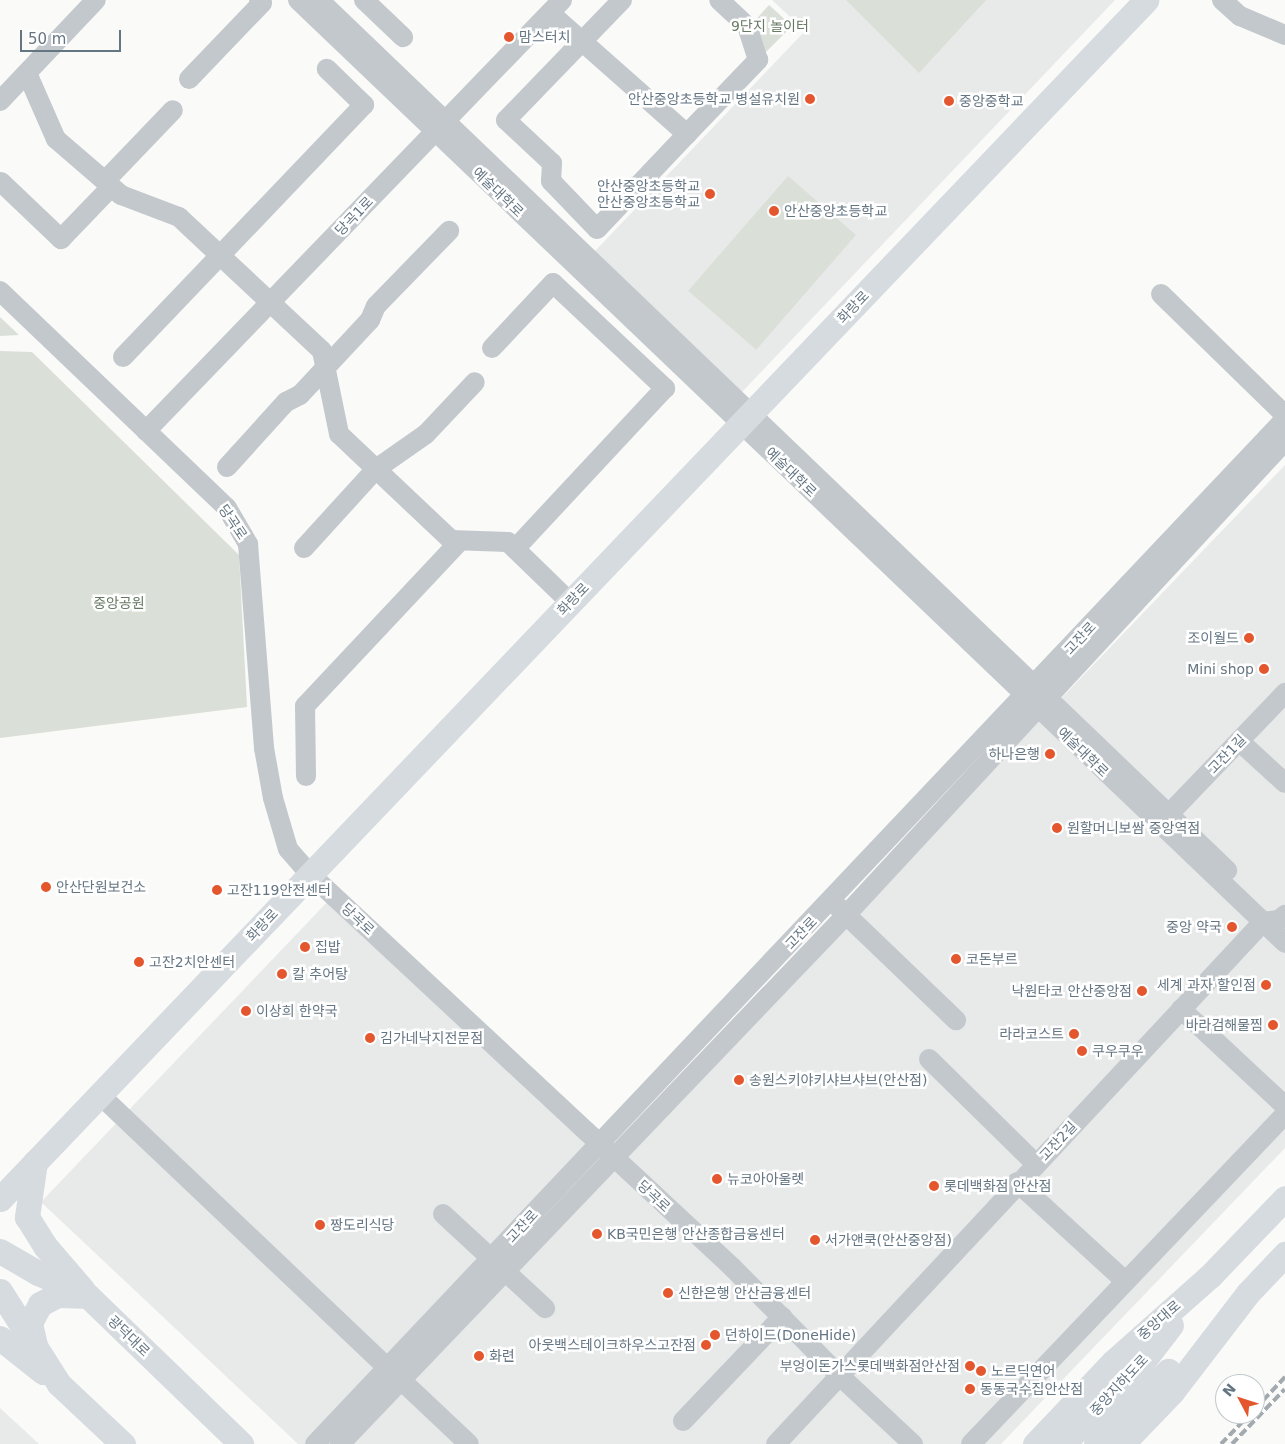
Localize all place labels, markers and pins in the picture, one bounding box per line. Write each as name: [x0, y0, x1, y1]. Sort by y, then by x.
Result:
place label: 맘스터치: [519, 29, 571, 45]
marker: 맘스터치: [503, 31, 515, 43]
place label: 안산중앙초등학교 병설유치원: [628, 91, 800, 107]
marker: 안산중앙초등학교 병설유치원: [804, 93, 816, 105]
place label: 중앙중학교: [959, 93, 1023, 109]
marker: 중앙중학교: [943, 95, 955, 107]
place label: 안산중앙초등학교 안산중앙초등학교: [597, 178, 700, 210]
marker: 안산중앙초등학교 안산중앙초등학교: [704, 188, 716, 200]
place label: 안산중앙초등학교: [784, 203, 887, 219]
marker: 안산중앙초등학교: [768, 205, 780, 217]
place label: 조이월드: [1187, 630, 1239, 646]
marker: 조이월드: [1243, 632, 1255, 644]
place label: Mini shop: [1187, 661, 1254, 677]
marker: Mini shop: [1258, 663, 1270, 675]
place label: 하나은행: [988, 746, 1040, 762]
marker: 하나은행: [1044, 748, 1056, 760]
place label: 원할머니보쌈 중앙역점: [1067, 820, 1200, 836]
marker: 원할머니보쌈 중앙역점: [1051, 822, 1063, 834]
place label: 안산단원보건소: [56, 879, 146, 895]
marker: 안산단원보건소: [40, 881, 52, 893]
place label: 고잔119안전센터: [227, 882, 331, 898]
marker: 고잔119안전센터: [211, 884, 223, 896]
place label: 중앙 약국: [1166, 919, 1222, 935]
marker: 중앙 약국: [1226, 921, 1238, 933]
place label: 집밥: [315, 939, 341, 955]
marker: 집밥: [299, 941, 311, 953]
place label: 코돈부르: [966, 951, 1018, 967]
marker: 코돈부르: [950, 953, 962, 965]
place label: 고잔2치안센터: [149, 954, 235, 970]
marker: 고잔2치안센터: [133, 956, 145, 968]
place label: 칼 추어탕: [292, 966, 348, 982]
marker: 칼 추어탕: [276, 968, 288, 980]
place label: 세계 과자 할인점: [1157, 977, 1256, 993]
marker: 세계 과자 할인점: [1260, 979, 1272, 991]
place label: 낙원타코 안산중앙점: [1012, 983, 1132, 999]
marker: 낙원타코 안산중앙점: [1136, 985, 1148, 997]
place label: 이상희 한약국: [256, 1003, 338, 1019]
marker: 이상희 한약국: [240, 1005, 252, 1017]
place label: 바라검해물찜: [1186, 1017, 1263, 1033]
marker: 바라검해물찜: [1267, 1019, 1279, 1031]
place label: 라라코스트: [1000, 1026, 1064, 1042]
marker: 라라코스트: [1068, 1028, 1080, 1040]
place label: 김가네낙지전문점: [380, 1030, 483, 1046]
marker: 김가네낙지전문점: [364, 1032, 376, 1044]
place label: 쿠우쿠우: [1092, 1043, 1144, 1059]
marker: 쿠우쿠우: [1076, 1045, 1088, 1057]
place label: 송원스키야키샤브샤브(안산점): [749, 1072, 927, 1088]
marker: 송원스키야키샤브샤브(안산점): [733, 1074, 745, 1086]
place label: 뉴코아아울렛: [727, 1171, 804, 1187]
marker: 뉴코아아울렛: [711, 1173, 723, 1185]
place label: 롯데백화점 안산점: [944, 1178, 1051, 1194]
marker: 롯데백화점 안산점: [928, 1180, 940, 1192]
place label: 짱도리식당: [330, 1217, 394, 1233]
marker: 짱도리식당: [314, 1219, 326, 1231]
place label: KB국민은행 안산종합금융센터: [607, 1226, 785, 1242]
marker: KB국민은행 안산종합금융센터: [591, 1228, 603, 1240]
place label: 서가앤쿡(안산중앙점): [825, 1232, 952, 1248]
marker: 서가앤쿡(안산중앙점): [809, 1234, 821, 1246]
place label: 신한은행 안산금융센터: [678, 1285, 811, 1301]
marker: 신한은행 안산금융센터: [662, 1287, 674, 1299]
place label: 던하이드(DoneHide): [725, 1327, 856, 1343]
marker: 던하이드(DoneHide): [709, 1329, 721, 1341]
place label: 아웃백스테이크하우스고잔점: [529, 1337, 696, 1353]
marker: 아웃백스테이크하우스고잔점: [700, 1339, 712, 1351]
place label: 화련: [489, 1348, 515, 1364]
marker: 화련: [473, 1350, 485, 1362]
place label: 부엉이돈가스롯데백화점안산점: [780, 1358, 960, 1374]
marker: 부엉이돈가스롯데백화점안산점: [964, 1360, 976, 1372]
place label: 노르딕연어: [991, 1363, 1055, 1379]
marker: 노르딕연어: [975, 1365, 987, 1377]
place label: 동동국수집안산점: [980, 1381, 1083, 1397]
marker: 동동국수집안산점: [964, 1383, 976, 1395]

